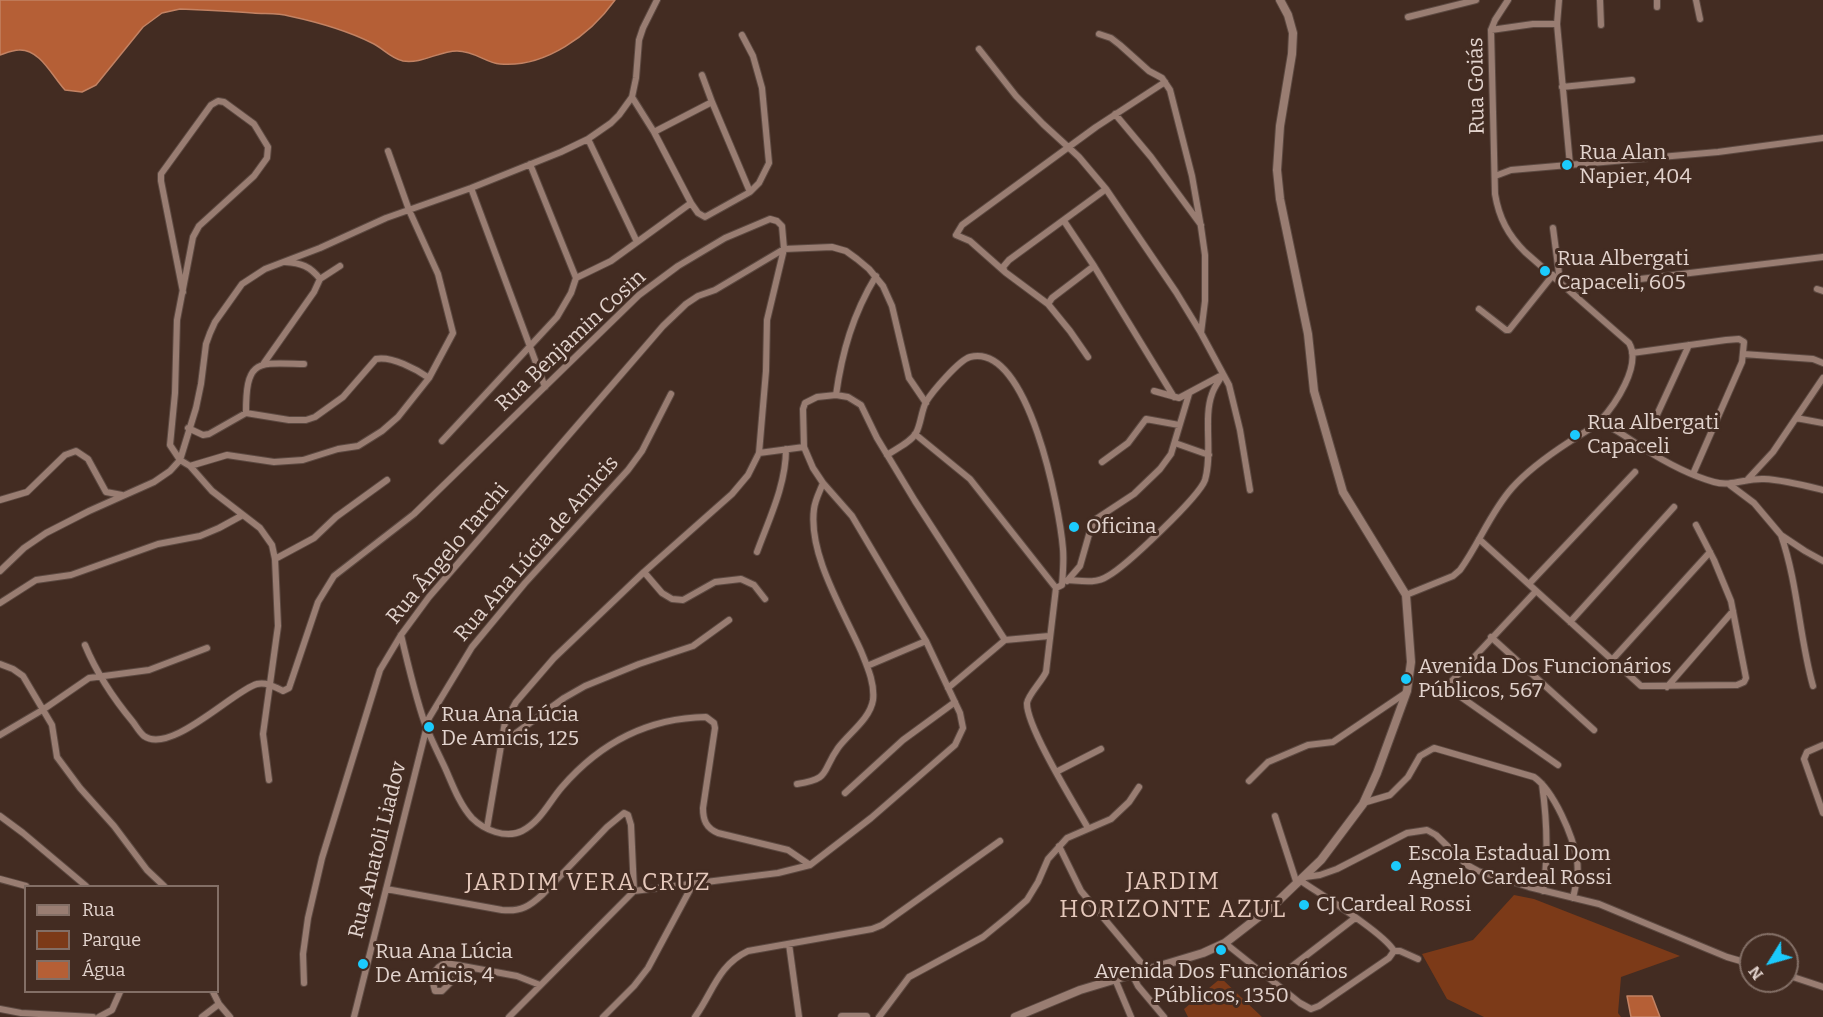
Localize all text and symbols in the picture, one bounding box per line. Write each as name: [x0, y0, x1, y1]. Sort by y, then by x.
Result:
street label: Rua Goiás: [1464, 37, 1490, 135]
place label: Rua Alan Napier, 404: [1579, 140, 1692, 190]
marker: Rua Alan Napier, 404: [1560, 158, 1574, 172]
place label: Rua Albergati Capaceli, 605: [1557, 246, 1689, 296]
marker: Rua Albergati Capaceli, 605: [1538, 264, 1552, 278]
street label: Rua Benjamin Cosin: [491, 265, 651, 417]
place label: Rua Albergati Capaceli: [1587, 410, 1719, 460]
marker: Rua Albergati Capaceli: [1568, 428, 1582, 442]
street label: Rua Ana Lúcia de Amicis: [450, 451, 624, 647]
street label: Rua Ângelo Tarchi: [382, 478, 514, 630]
place label: Oficina: [1086, 514, 1157, 540]
marker: Oficina: [1067, 520, 1081, 534]
place label: Avenida Dos Funcionários Públicos, 567: [1418, 654, 1672, 704]
marker: Avenida Dos Funcionários Públicos, 567: [1399, 672, 1413, 686]
place label: Rua Ana Lúcia De Amicis, 125: [441, 702, 579, 752]
marker: Rua Ana Lúcia De Amicis, 125: [422, 720, 436, 734]
street label: Rua Anatoli Liadov: [344, 759, 412, 941]
place label: Escola Estadual Dom Agnelo Cardeal Rossi: [1408, 841, 1612, 891]
marker: Escola Estadual Dom Agnelo Cardeal Rossi: [1389, 859, 1403, 873]
district label: JARDIM HORIZONTE AZUL: [1059, 868, 1287, 924]
district label: JARDIM VERA CRUZ: [465, 869, 711, 897]
legend: [24, 885, 219, 993]
place label: CJ Cardeal Rossi: [1316, 892, 1471, 918]
marker: CJ Cardeal Rossi: [1297, 898, 1311, 912]
text: Rua: [82, 899, 115, 921]
text: Parque: [82, 929, 141, 951]
north arrow: [1739, 933, 1799, 993]
place label: Rua Ana Lúcia De Amicis, 4: [375, 939, 513, 989]
marker: Avenida Dos Funcionários Públicos, 1350: [1214, 943, 1228, 957]
marker: Rua Ana Lúcia De Amicis, 4: [356, 957, 370, 971]
text: Água: [82, 959, 125, 981]
place label: Avenida Dos Funcionários Públicos, 1350: [1094, 959, 1348, 1009]
text: N: [1745, 962, 1767, 984]

